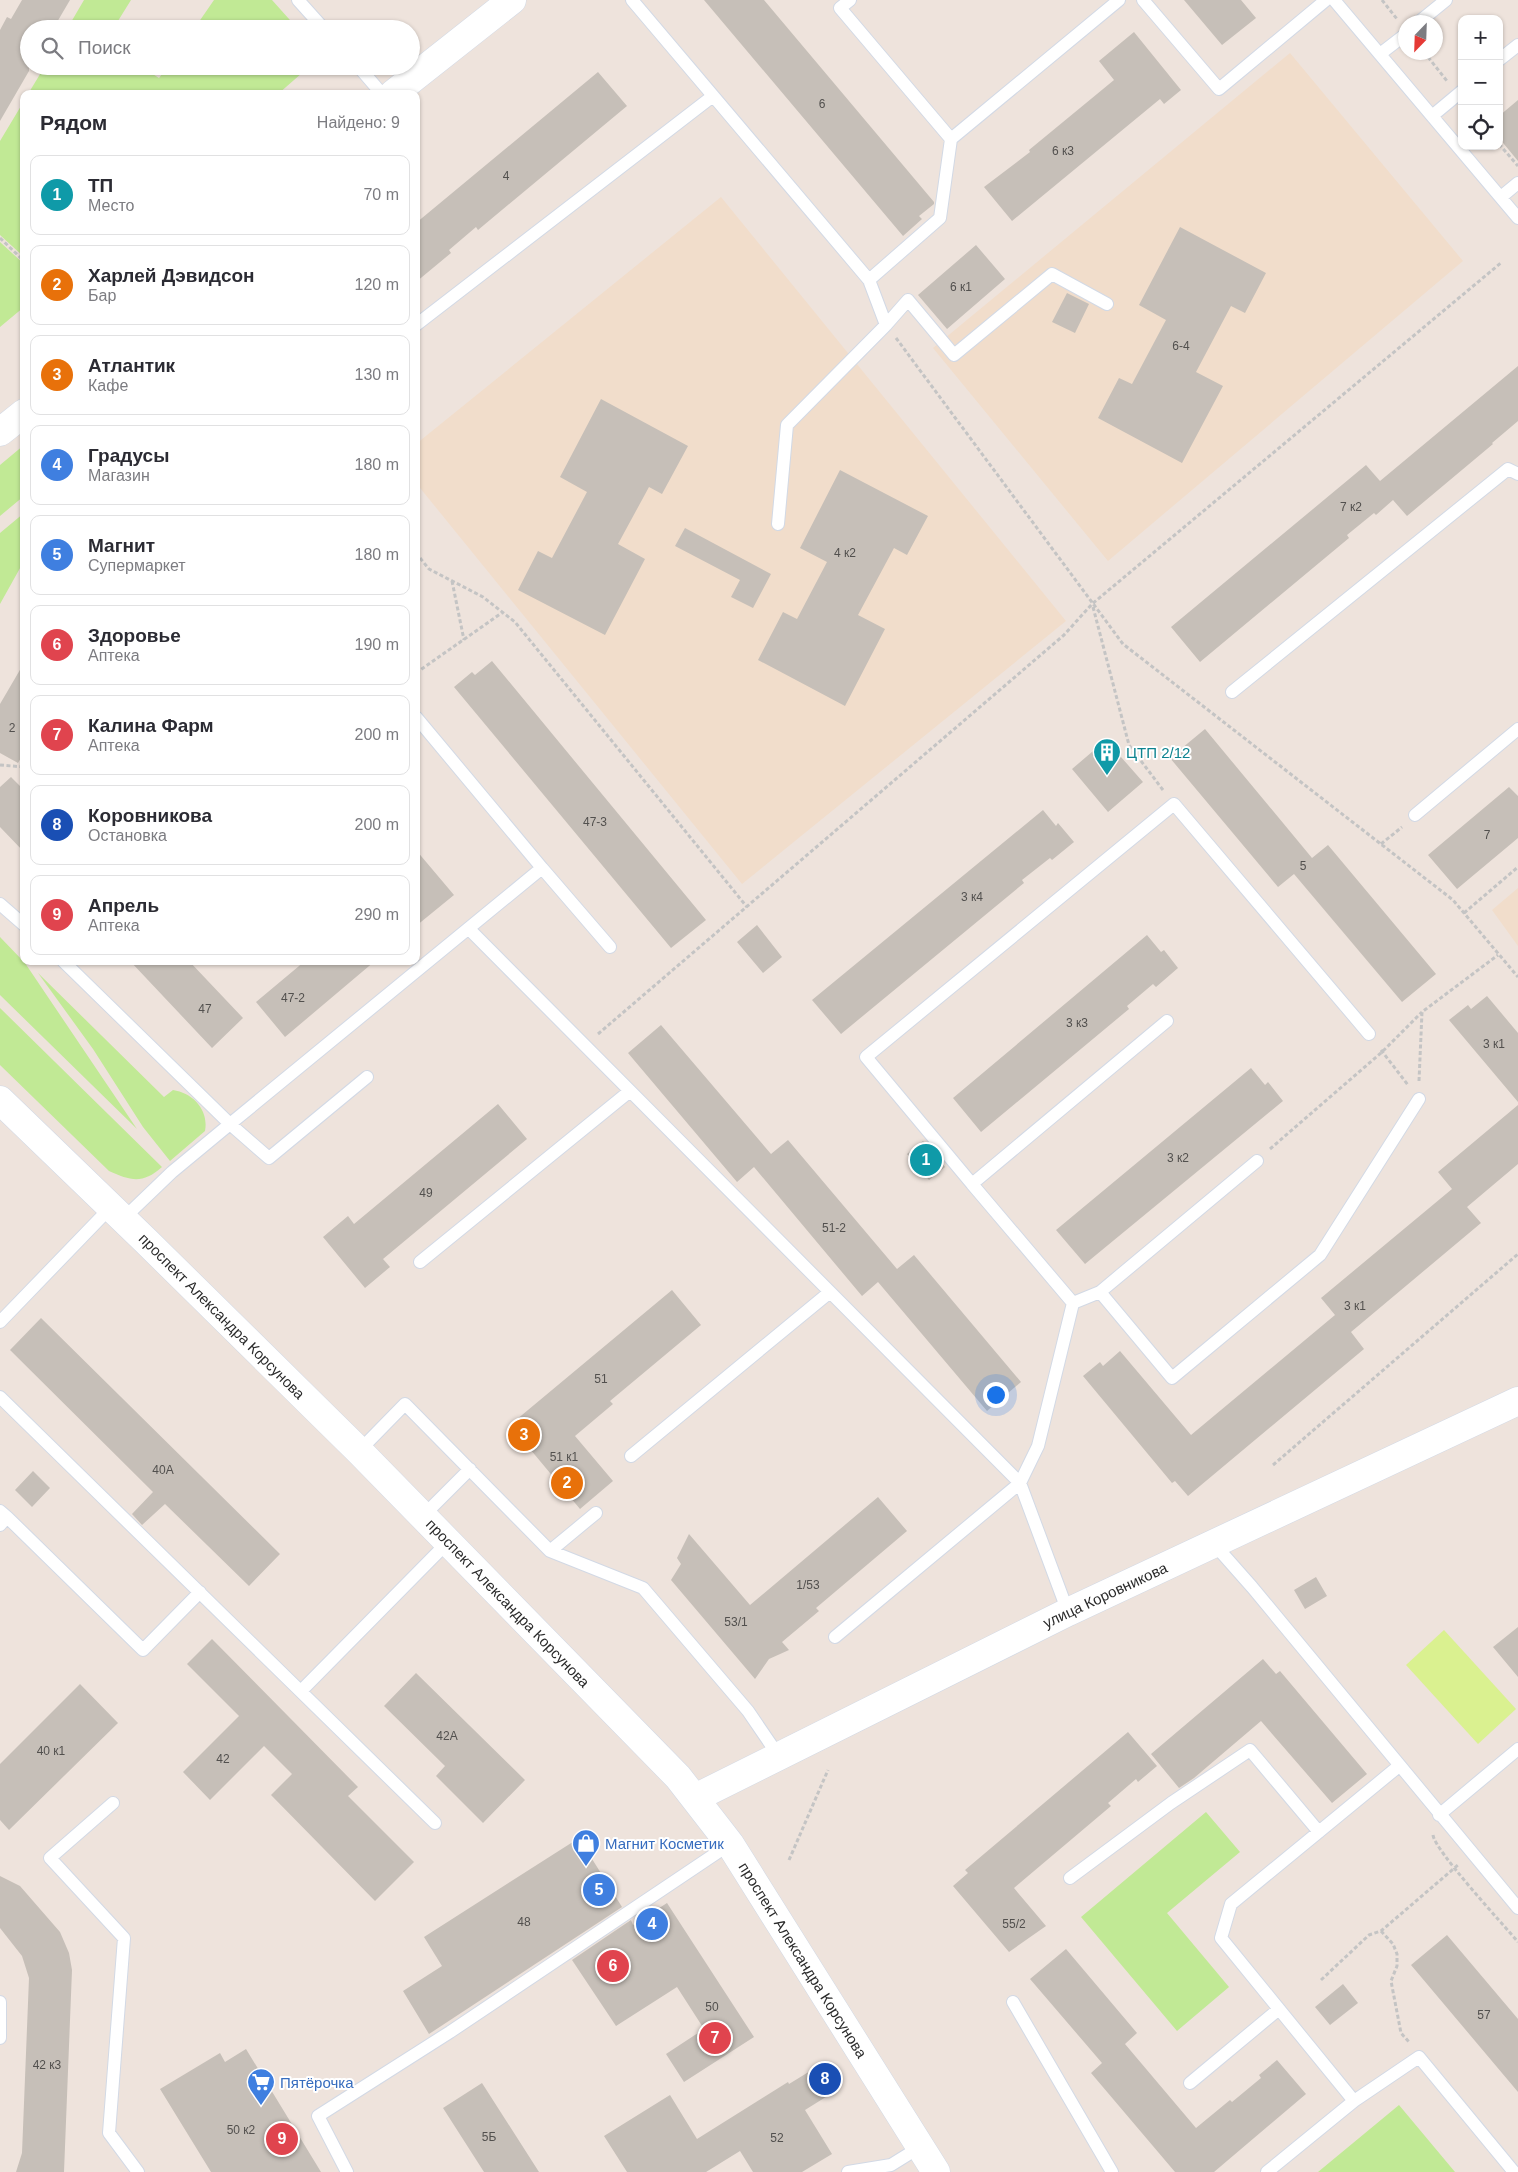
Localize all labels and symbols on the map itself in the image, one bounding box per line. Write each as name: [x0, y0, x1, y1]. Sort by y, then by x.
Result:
north arrow: [1398, 15, 1443, 60]
house number: 6: [819, 97, 826, 111]
house number: 6 к3: [1052, 144, 1074, 158]
house number: 4: [503, 169, 510, 183]
house number: 6 к1: [950, 280, 972, 294]
house number: 6-4: [1172, 339, 1190, 353]
house number: 7 к2: [1340, 500, 1362, 514]
house number: 4 к2: [834, 546, 856, 560]
house number: 2: [9, 721, 16, 735]
building icon: ЦТП 2/12: [1092, 737, 1122, 776]
place label: ЦТП 2/12: [1126, 744, 1190, 761]
house number: 47-3: [583, 815, 607, 829]
house number: 7: [1484, 828, 1491, 842]
house number: 5: [1300, 859, 1307, 873]
house number: 3 к4: [961, 890, 983, 904]
house number: 47-2: [281, 991, 305, 1005]
house number: 47: [198, 1002, 212, 1016]
house number: 3 к3: [1066, 1016, 1088, 1030]
house number: 3 к1: [1483, 1037, 1505, 1051]
pin: 1: [910, 1141, 942, 1179]
house number: 3 к2: [1167, 1151, 1189, 1165]
house number: 49: [419, 1186, 433, 1200]
house number: 51-2: [822, 1221, 846, 1235]
street label: проспект Александра Корсунова: [136, 1230, 309, 1403]
house number: 3 к1: [1344, 1299, 1366, 1313]
house number: 51: [594, 1372, 608, 1386]
your location: [983, 1382, 1009, 1408]
pin: 3: [508, 1416, 540, 1454]
house number: 51 к1: [550, 1450, 579, 1464]
house number: 40А: [152, 1463, 174, 1477]
pin: 2: [551, 1464, 583, 1502]
street label: проспект Александра Корсунова: [423, 1515, 594, 1691]
street label: улица Коровникова: [1040, 1558, 1170, 1631]
house number: 1/53: [796, 1578, 820, 1592]
house number: 53/1: [724, 1615, 748, 1629]
house number: 42А: [436, 1729, 458, 1743]
house number: 40 к1: [37, 1744, 66, 1758]
house number: 42: [216, 1752, 230, 1766]
shop icon: Магнит Косметик: [571, 1828, 601, 1867]
place label: Магнит Косметик: [605, 1835, 724, 1852]
street label: проспект Александра Корсунова: [736, 1859, 871, 2061]
pin: 5: [583, 1871, 615, 1909]
pin: 4: [636, 1905, 668, 1943]
house number: 48: [517, 1915, 531, 1929]
house number: 55/2: [1002, 1917, 1026, 1931]
pin: 6: [597, 1947, 629, 1985]
house number: 50: [705, 2000, 719, 2014]
house number: 57: [1477, 2008, 1491, 2022]
pin: 7: [699, 2019, 731, 2057]
house number: 42 к3: [33, 2058, 62, 2072]
pin: 8: [809, 2060, 841, 2098]
supermarket icon: Пятёрочка: [246, 2067, 276, 2106]
place label: Пятёрочка: [280, 2074, 354, 2091]
pin: 9: [266, 2120, 298, 2158]
house number: 50 к2: [227, 2123, 256, 2137]
house number: 5Б: [482, 2130, 496, 2144]
house number: 52: [770, 2131, 784, 2145]

